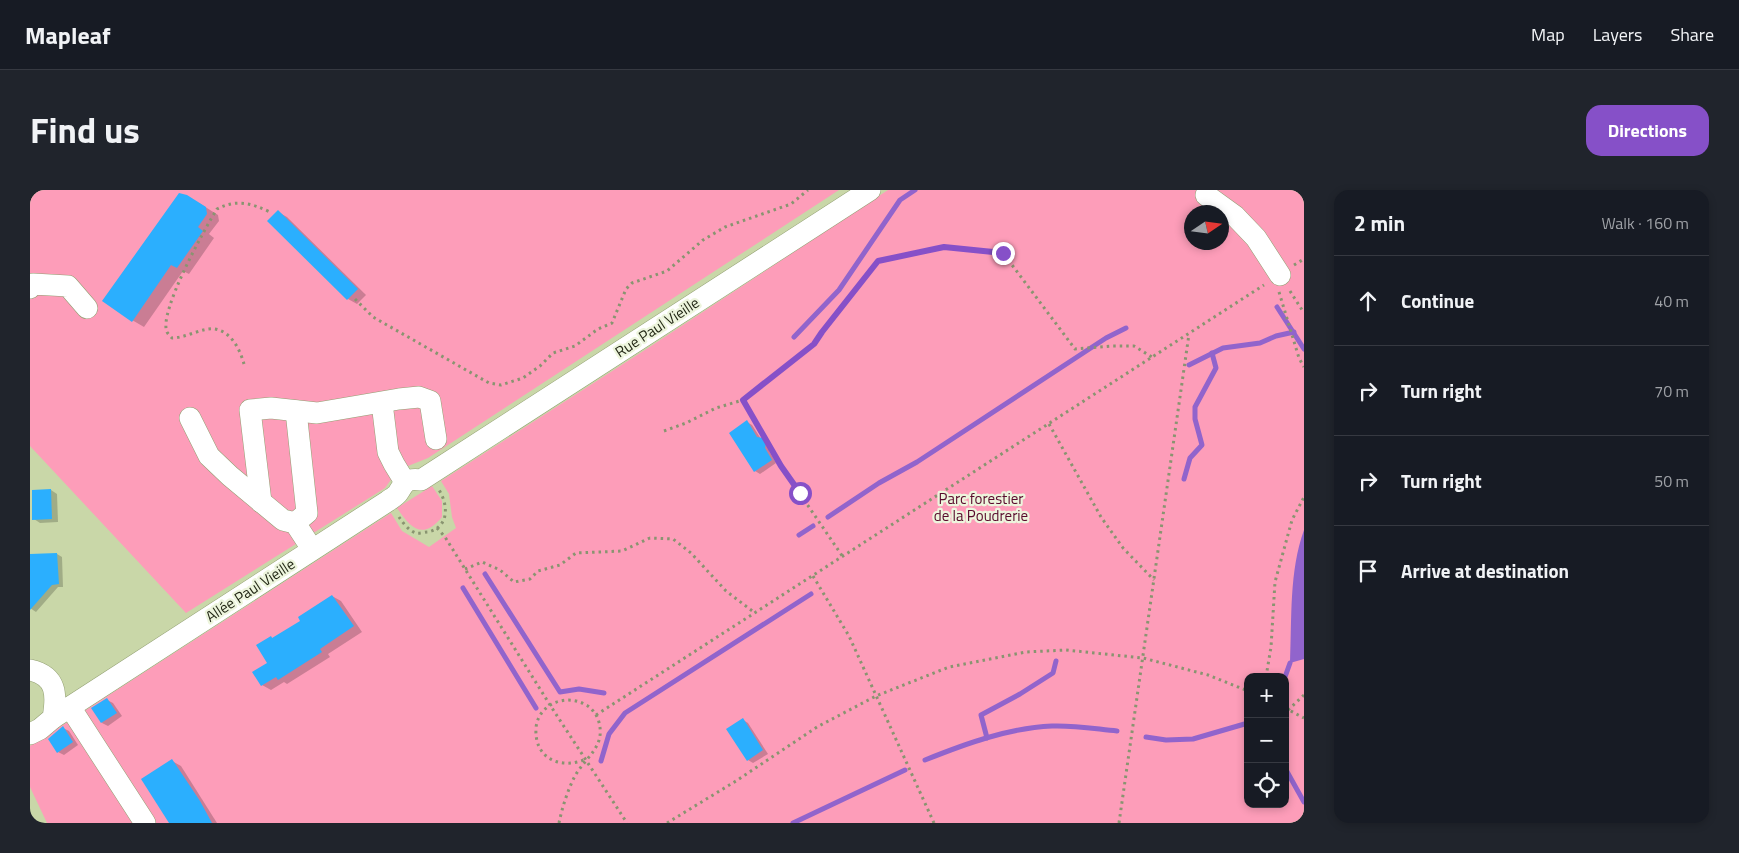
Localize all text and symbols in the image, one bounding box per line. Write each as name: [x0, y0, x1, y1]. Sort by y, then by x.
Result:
text: Mapleaf: [25, 17, 110, 53]
text: Map: [1531, 21, 1565, 48]
text: Layers: [1593, 21, 1642, 48]
text: Share: [1670, 21, 1714, 48]
text: Find us: [30, 103, 140, 157]
button: Directions: [1586, 105, 1709, 156]
north arrow: [1184, 205, 1229, 250]
text: 2 min: [1354, 207, 1405, 239]
text: Walk · 160 m: [1601, 211, 1689, 235]
route end: [992, 242, 1015, 265]
text: Continue: [1401, 286, 1474, 315]
icon: ahead: [1354, 287, 1382, 315]
text: 40 m: [1654, 289, 1689, 313]
street label: Rue Paul Vieille: [610, 291, 704, 363]
text: Turn right: [1401, 376, 1482, 405]
icon: right: [1354, 377, 1382, 405]
text: 70 m: [1654, 379, 1689, 403]
text: Turn right: [1401, 466, 1482, 495]
icon: right: [1354, 467, 1382, 495]
text: 50 m: [1654, 469, 1689, 493]
route start: [789, 482, 812, 505]
park label: Parc forestier de la Poudrerie: [934, 487, 1028, 527]
street label: Allée Paul Vieille: [201, 552, 299, 628]
text: Arrive at destination: [1401, 556, 1569, 585]
icon: arrive: [1354, 557, 1382, 585]
map controls: [1244, 673, 1289, 808]
button: +: [1244, 673, 1289, 718]
button: −: [1244, 718, 1289, 763]
button: locate: [1244, 763, 1289, 808]

